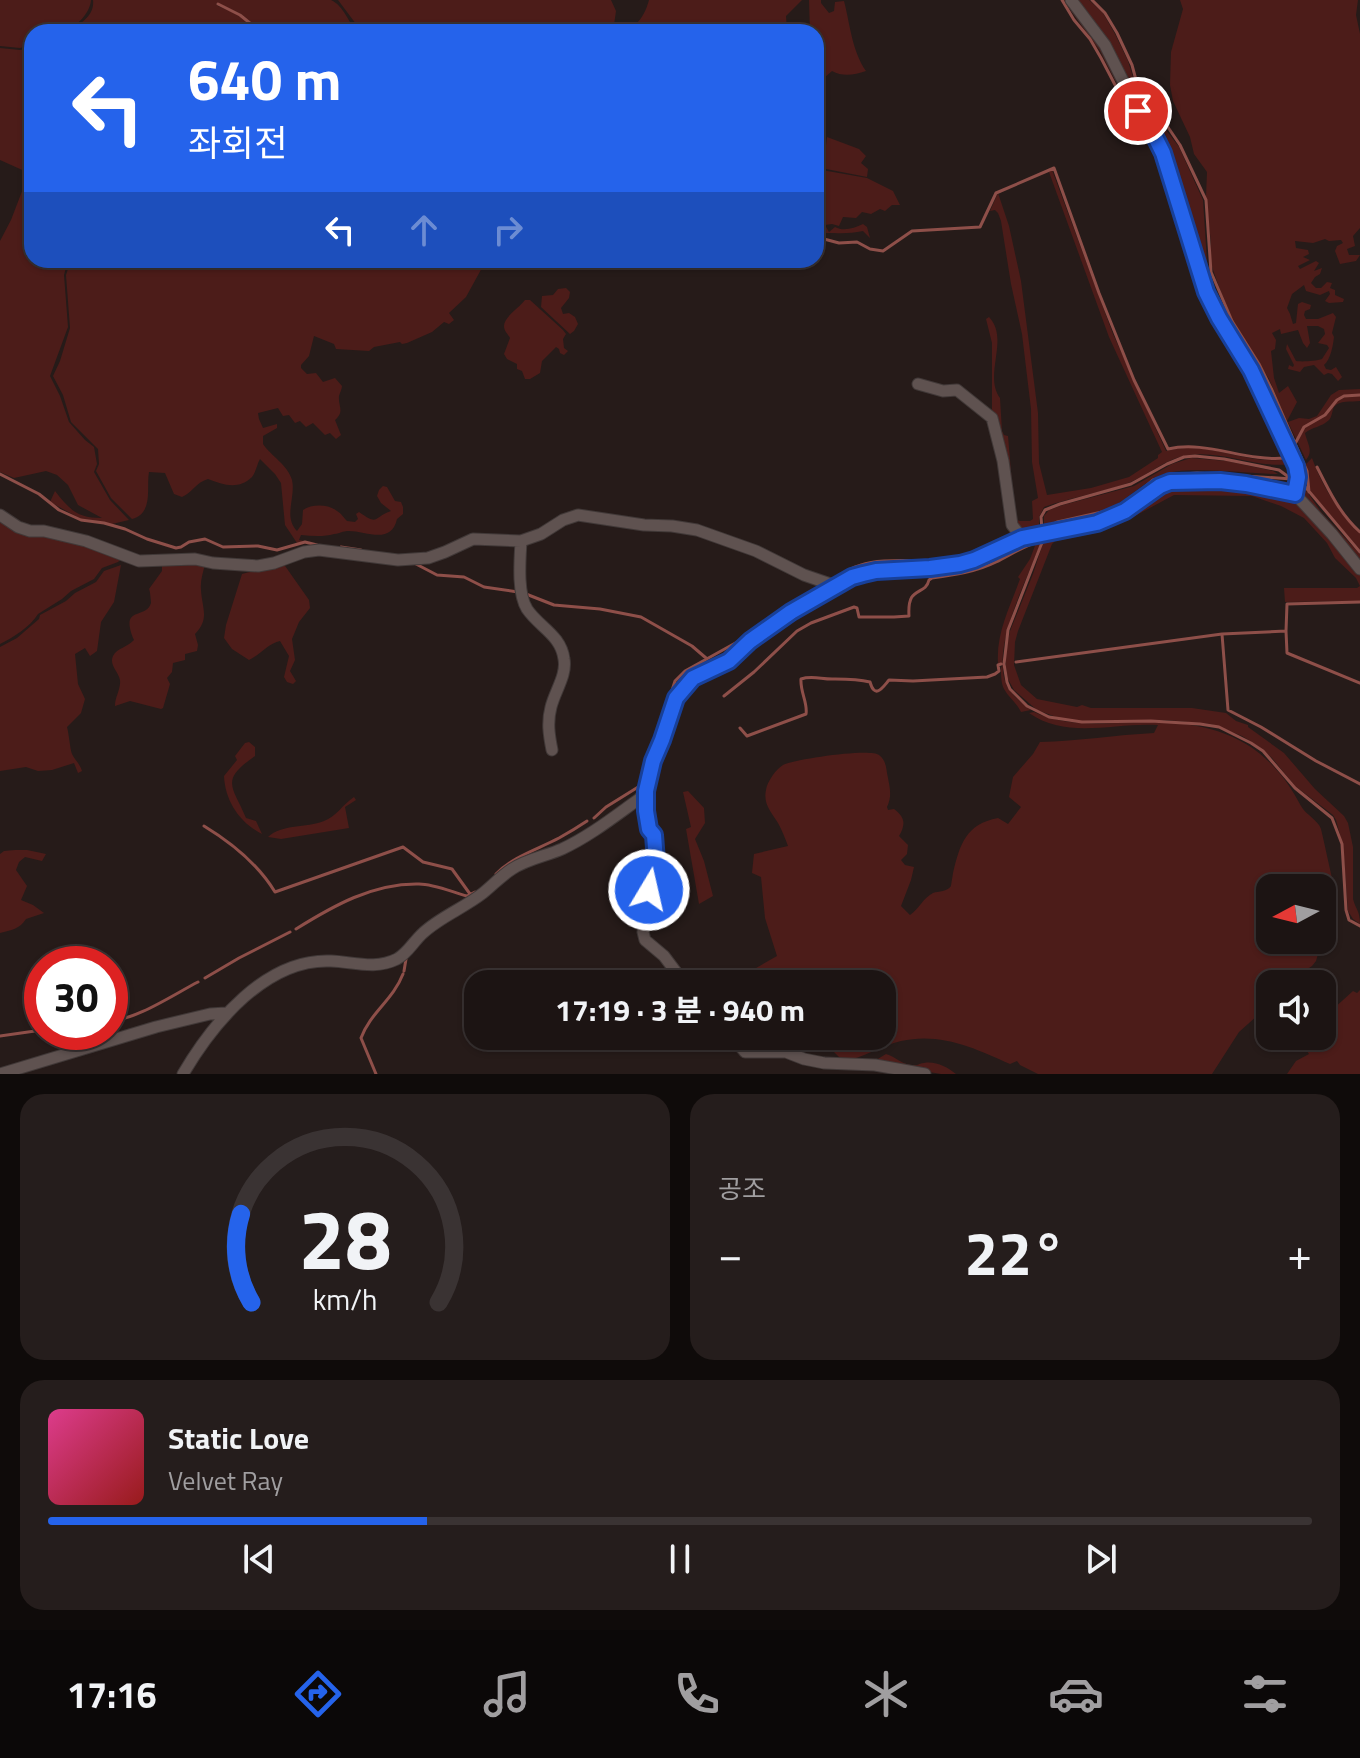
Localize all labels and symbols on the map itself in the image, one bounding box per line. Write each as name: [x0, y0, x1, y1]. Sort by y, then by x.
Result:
pin: [1104, 77, 1172, 145]
position arrow: [607, 848, 691, 932]
north arrow: [1256, 874, 1336, 954]
speed limit sign: 30: [24, 946, 128, 1050]

